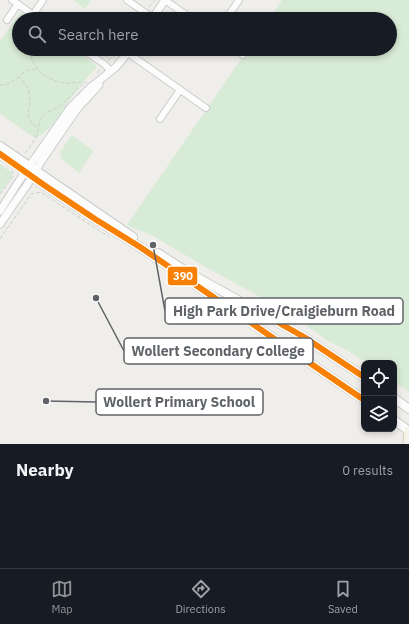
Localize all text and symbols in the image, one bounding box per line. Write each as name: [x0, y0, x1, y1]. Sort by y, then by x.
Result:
search box: [12, 12, 397, 56]
icon: search: [26, 23, 48, 45]
text: Search here: [58, 25, 138, 44]
line badge: 390: [167, 266, 198, 286]
text: 390: [173, 269, 193, 283]
callout: High Park Drive/Craigieburn Road: [165, 298, 403, 324]
text: High Park Drive/Craigieburn Road: [173, 302, 395, 320]
callout: Wollert Secondary College: [124, 338, 313, 364]
text: Wollert Secondary College: [131, 342, 305, 360]
map controls: [361, 360, 397, 432]
button: locate: [361, 360, 397, 396]
callout: Wollert Primary School: [96, 389, 263, 415]
text: Wollert Primary School: [103, 393, 255, 411]
button: layers: [361, 396, 397, 432]
text: Nearby: [16, 459, 74, 481]
text: 0 results: [342, 462, 393, 479]
tab: Map: [51, 578, 73, 616]
tab: Directions: [175, 578, 226, 616]
tab: Saved: [328, 578, 358, 616]

